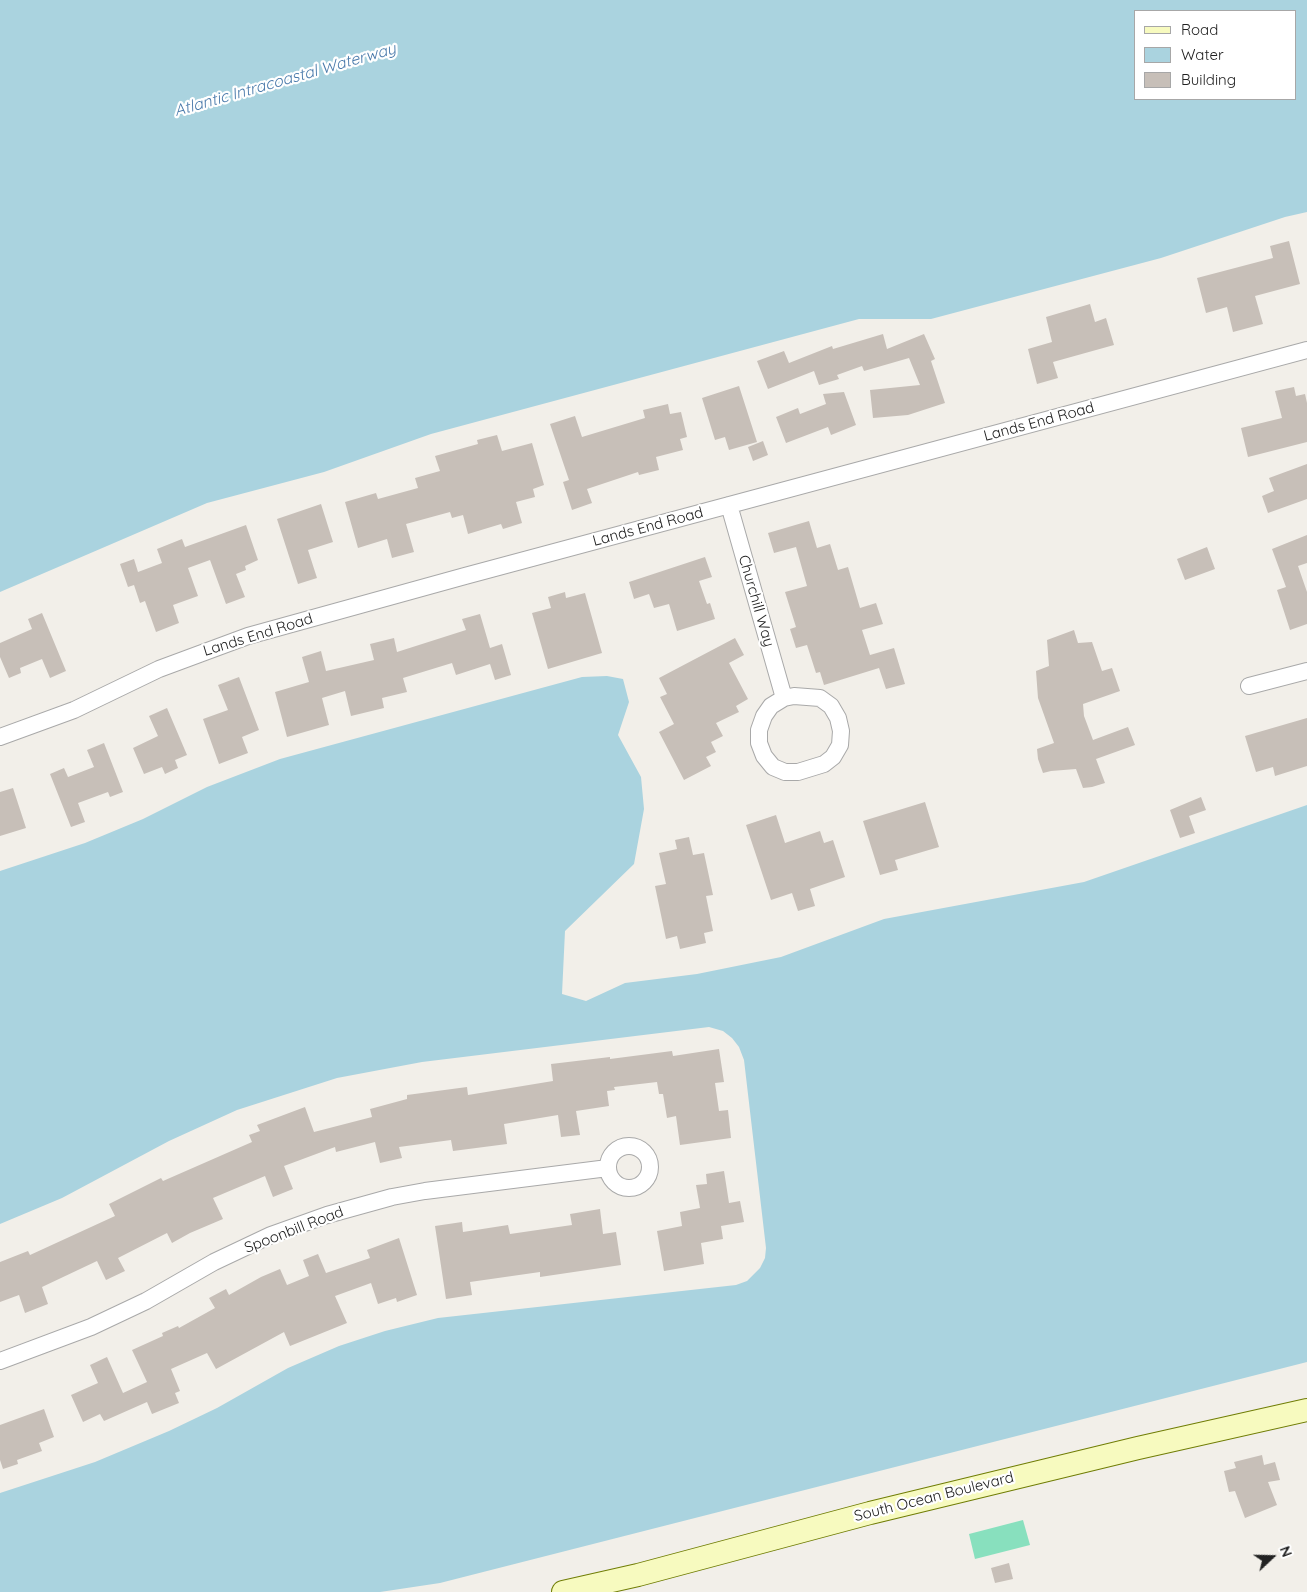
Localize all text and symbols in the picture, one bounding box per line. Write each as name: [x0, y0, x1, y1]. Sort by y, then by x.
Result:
legend: [1134, 10, 1297, 100]
text: Road: [1181, 20, 1218, 39]
water label: Atlantic Intracoastal Waterway: [172, 39, 398, 121]
text: Water: [1181, 45, 1224, 64]
text: Building: [1181, 70, 1236, 89]
street label: Lands End Road: [982, 399, 1096, 445]
street label: Lands End Road: [591, 504, 705, 550]
street label: Churchill Way: [734, 553, 778, 649]
street label: Lands End Road: [201, 610, 315, 660]
street label: Spoonbill Road: [242, 1203, 346, 1257]
street label: South Ocean Boulevard: [852, 1468, 1016, 1526]
north arrow: [1247, 1532, 1297, 1582]
text: N: [1276, 1544, 1296, 1560]

